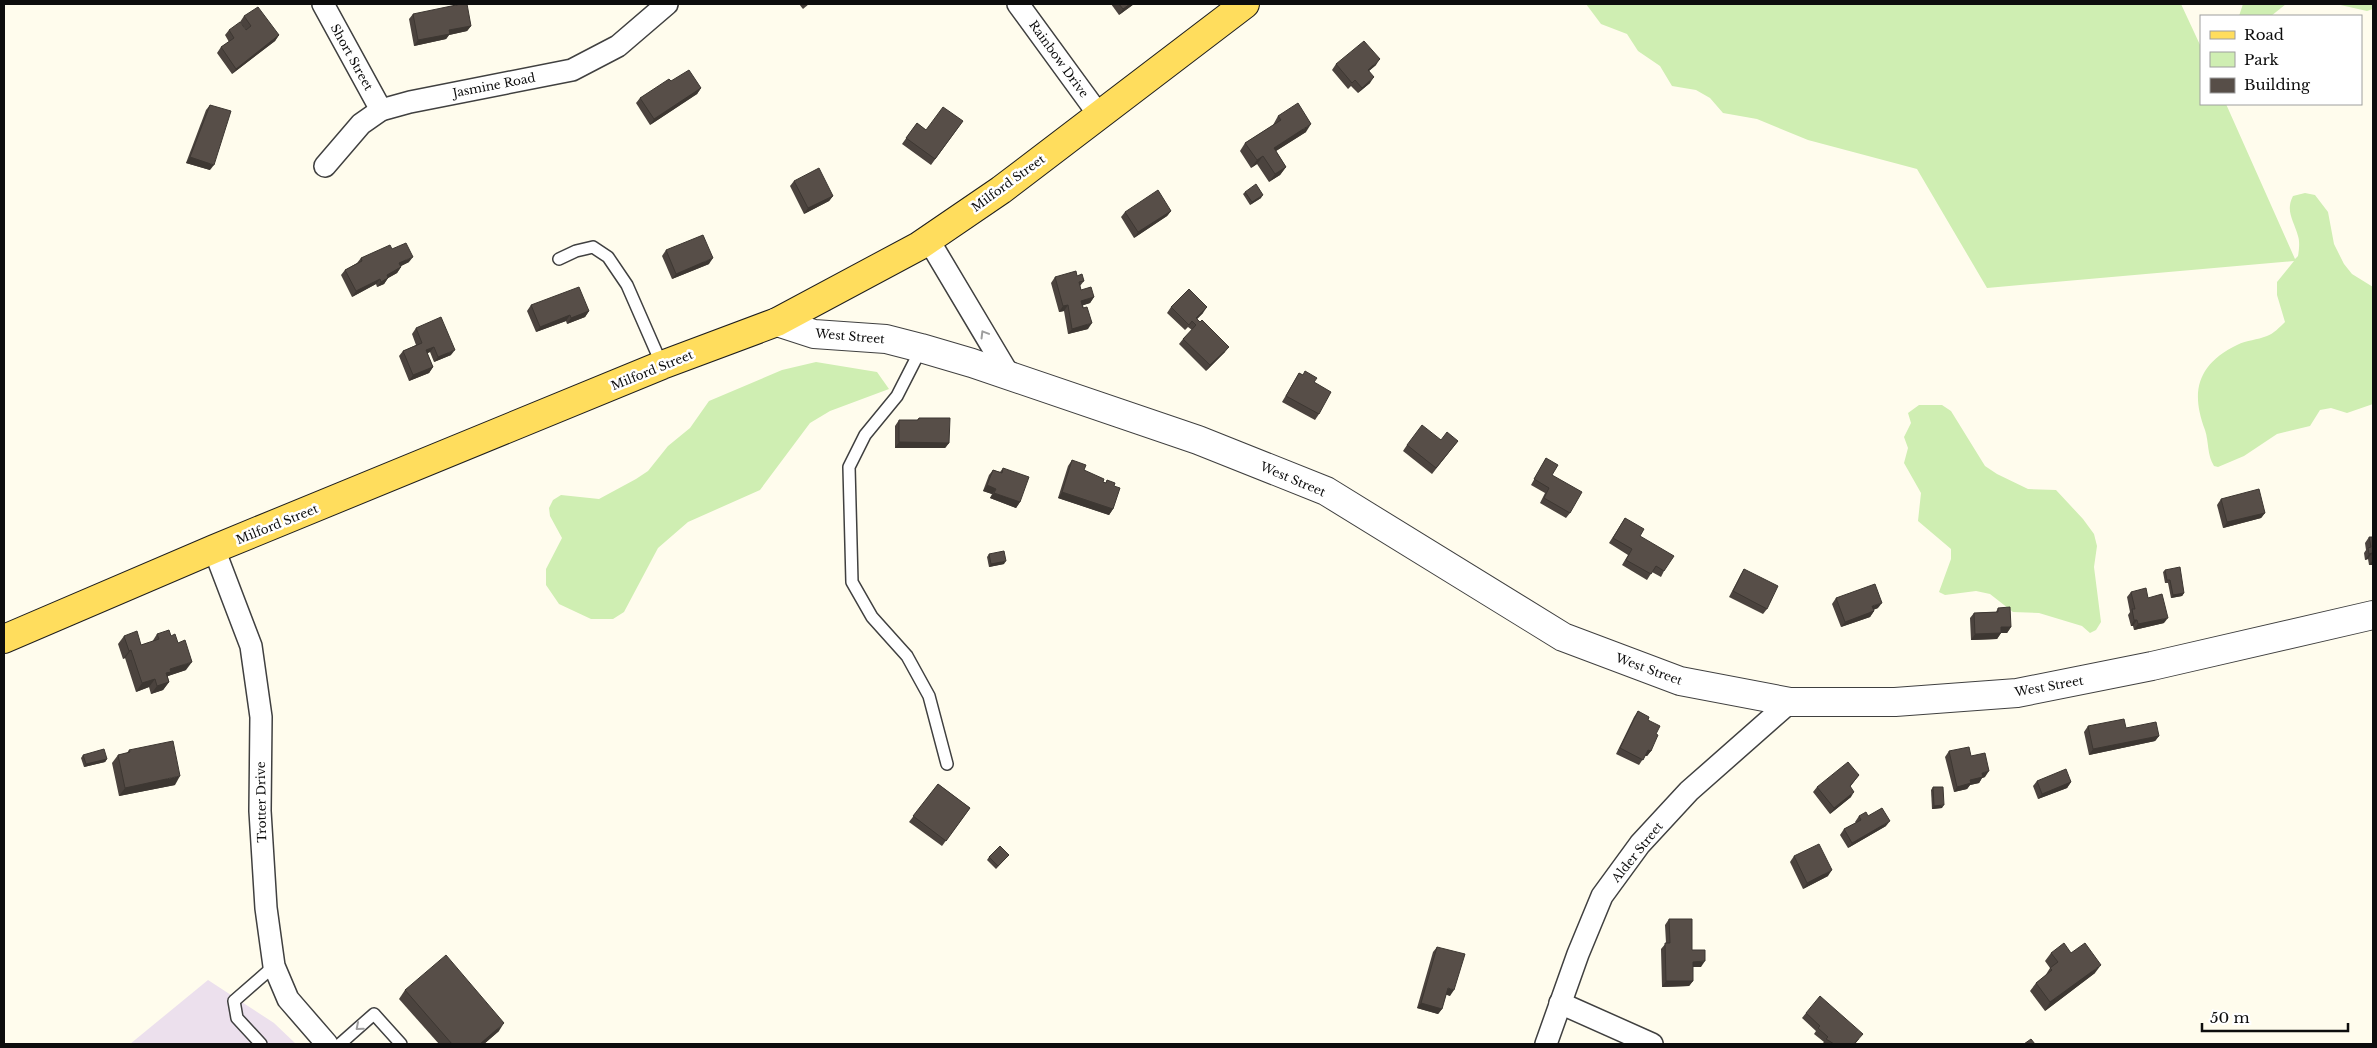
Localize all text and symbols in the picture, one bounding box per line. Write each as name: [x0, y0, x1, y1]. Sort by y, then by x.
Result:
legend: [2200, 15, 2362, 105]
street label: Rainbow Drive: [1026, 18, 1092, 101]
street label: Short Street: [328, 21, 377, 93]
text: Road: [2244, 25, 2284, 44]
text: Park: [2244, 50, 2280, 69]
street label: Jasmine Road: [449, 70, 537, 101]
text: Building: [2244, 75, 2311, 94]
street label: Milford Street: [968, 151, 1048, 215]
street label: West Street: [814, 325, 886, 347]
one-way arrow: [981, 330, 991, 339]
street label: Milford Street: [609, 347, 696, 393]
street label: West Street: [1257, 458, 1328, 500]
street label: Milford Street: [234, 501, 321, 547]
street label: West Street: [1613, 650, 1685, 688]
street label: West Street: [2012, 672, 2085, 700]
street label: Trotter Drive: [253, 761, 269, 843]
street label: Alder Street: [1608, 819, 1666, 886]
scale bar: [2202, 1000, 2348, 1032]
text: 50 m: [2210, 1008, 2250, 1027]
one-way arrow: [356, 1021, 365, 1030]

